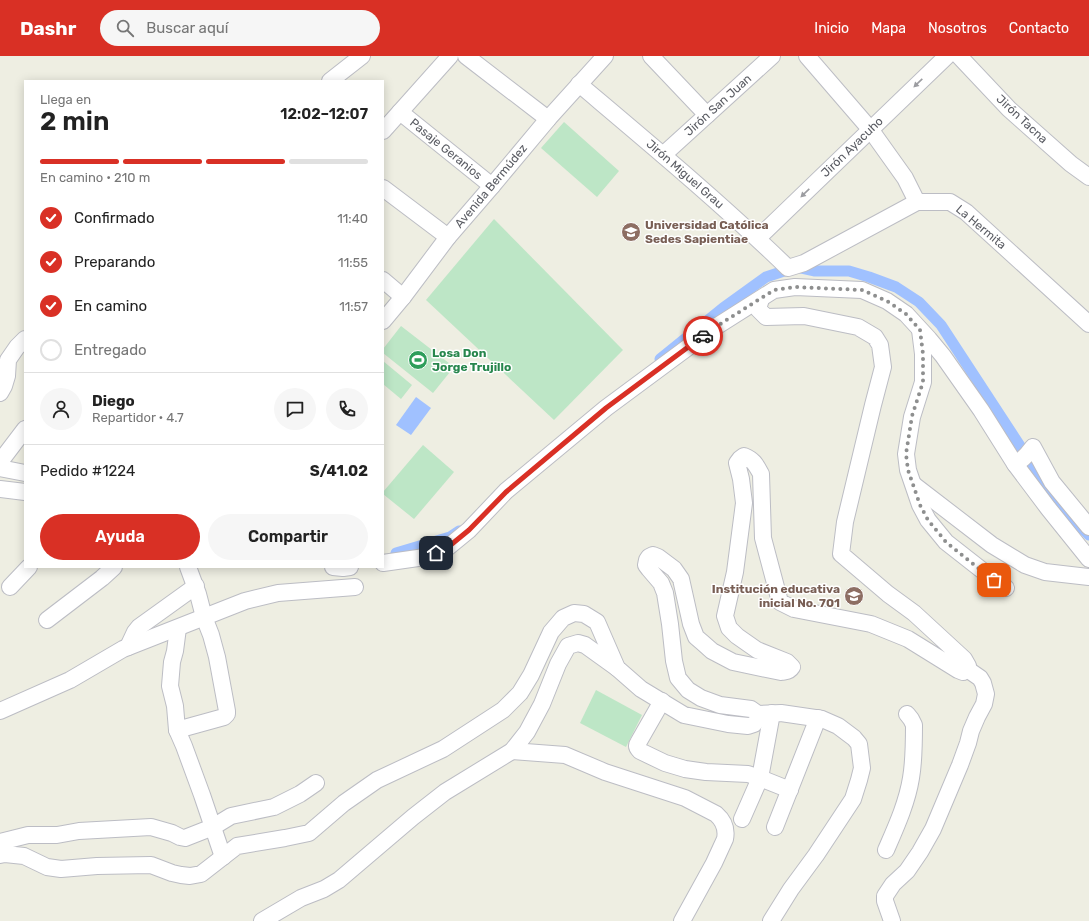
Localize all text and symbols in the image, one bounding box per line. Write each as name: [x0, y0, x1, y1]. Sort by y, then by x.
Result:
search box: [100, 10, 380, 46]
text: Dashr: [20, 17, 76, 40]
icon: search: [114, 17, 136, 39]
text: Buscar aquí: [146, 19, 229, 37]
text: Inicio: [814, 20, 849, 37]
text: Mapa: [871, 20, 906, 37]
text: Nosotros: [928, 20, 987, 37]
text: Contacto: [1009, 20, 1069, 37]
street label: Jirón San Juan: [682, 71, 754, 139]
one-way arrow: [914, 78, 923, 87]
text: Llega en: [40, 92, 91, 107]
street label: Jirón Tacna: [994, 92, 1050, 146]
text: 12:02–12:07: [280, 105, 368, 123]
text: 2 min: [40, 106, 109, 137]
street label: Jirón Ayacuho: [818, 114, 886, 180]
street label: Pasaje Geranios: [407, 116, 485, 182]
street label: Jirón Miguel Grau: [643, 137, 727, 211]
street label: Avenida Bermúdez: [452, 141, 530, 231]
text: En camino · 210 m: [40, 170, 150, 185]
one-way arrow: [800, 188, 810, 197]
street label: La Hermita: [953, 202, 1009, 252]
icon: check: [40, 207, 62, 229]
text: Confirmado: [74, 209, 155, 227]
text: 11:40: [337, 211, 368, 226]
place label: Universidad Católica Sedes Sapientiae: [645, 218, 769, 246]
school or university icon: Universidad Católica Sedes Sapientiae: [620, 221, 642, 243]
icon: check: [40, 251, 62, 273]
text: Preparando: [74, 253, 155, 271]
text: 11:55: [338, 255, 368, 270]
icon: check: [40, 295, 62, 317]
text: En camino: [74, 297, 147, 315]
text: 11:57: [339, 299, 368, 314]
courier: [683, 316, 723, 356]
icon: car: [692, 325, 714, 347]
text: Entregado: [74, 341, 147, 359]
place label: Losa Don Jorge Trujillo: [432, 346, 511, 374]
sports icon: Losa Don Jorge Trujillo: [407, 349, 429, 371]
button: person: [40, 388, 82, 430]
button: chat: [274, 388, 316, 430]
button: phone: [326, 388, 368, 430]
text: Diego: [92, 392, 135, 410]
text: Repartidor · 4.7: [92, 410, 184, 425]
text: Pedido #1224: [40, 462, 135, 480]
text: S/41.02: [310, 462, 368, 480]
button: Ayuda: [40, 514, 200, 560]
button: Compartir: [208, 514, 368, 560]
pin: [419, 536, 453, 570]
icon: home: [425, 542, 447, 564]
pin: [977, 563, 1011, 597]
icon: bag: [983, 569, 1005, 591]
place label: Institución educativa inicial No. 701: [712, 582, 840, 610]
school or university icon: Institución educativa inicial No. 701: [843, 585, 865, 607]

